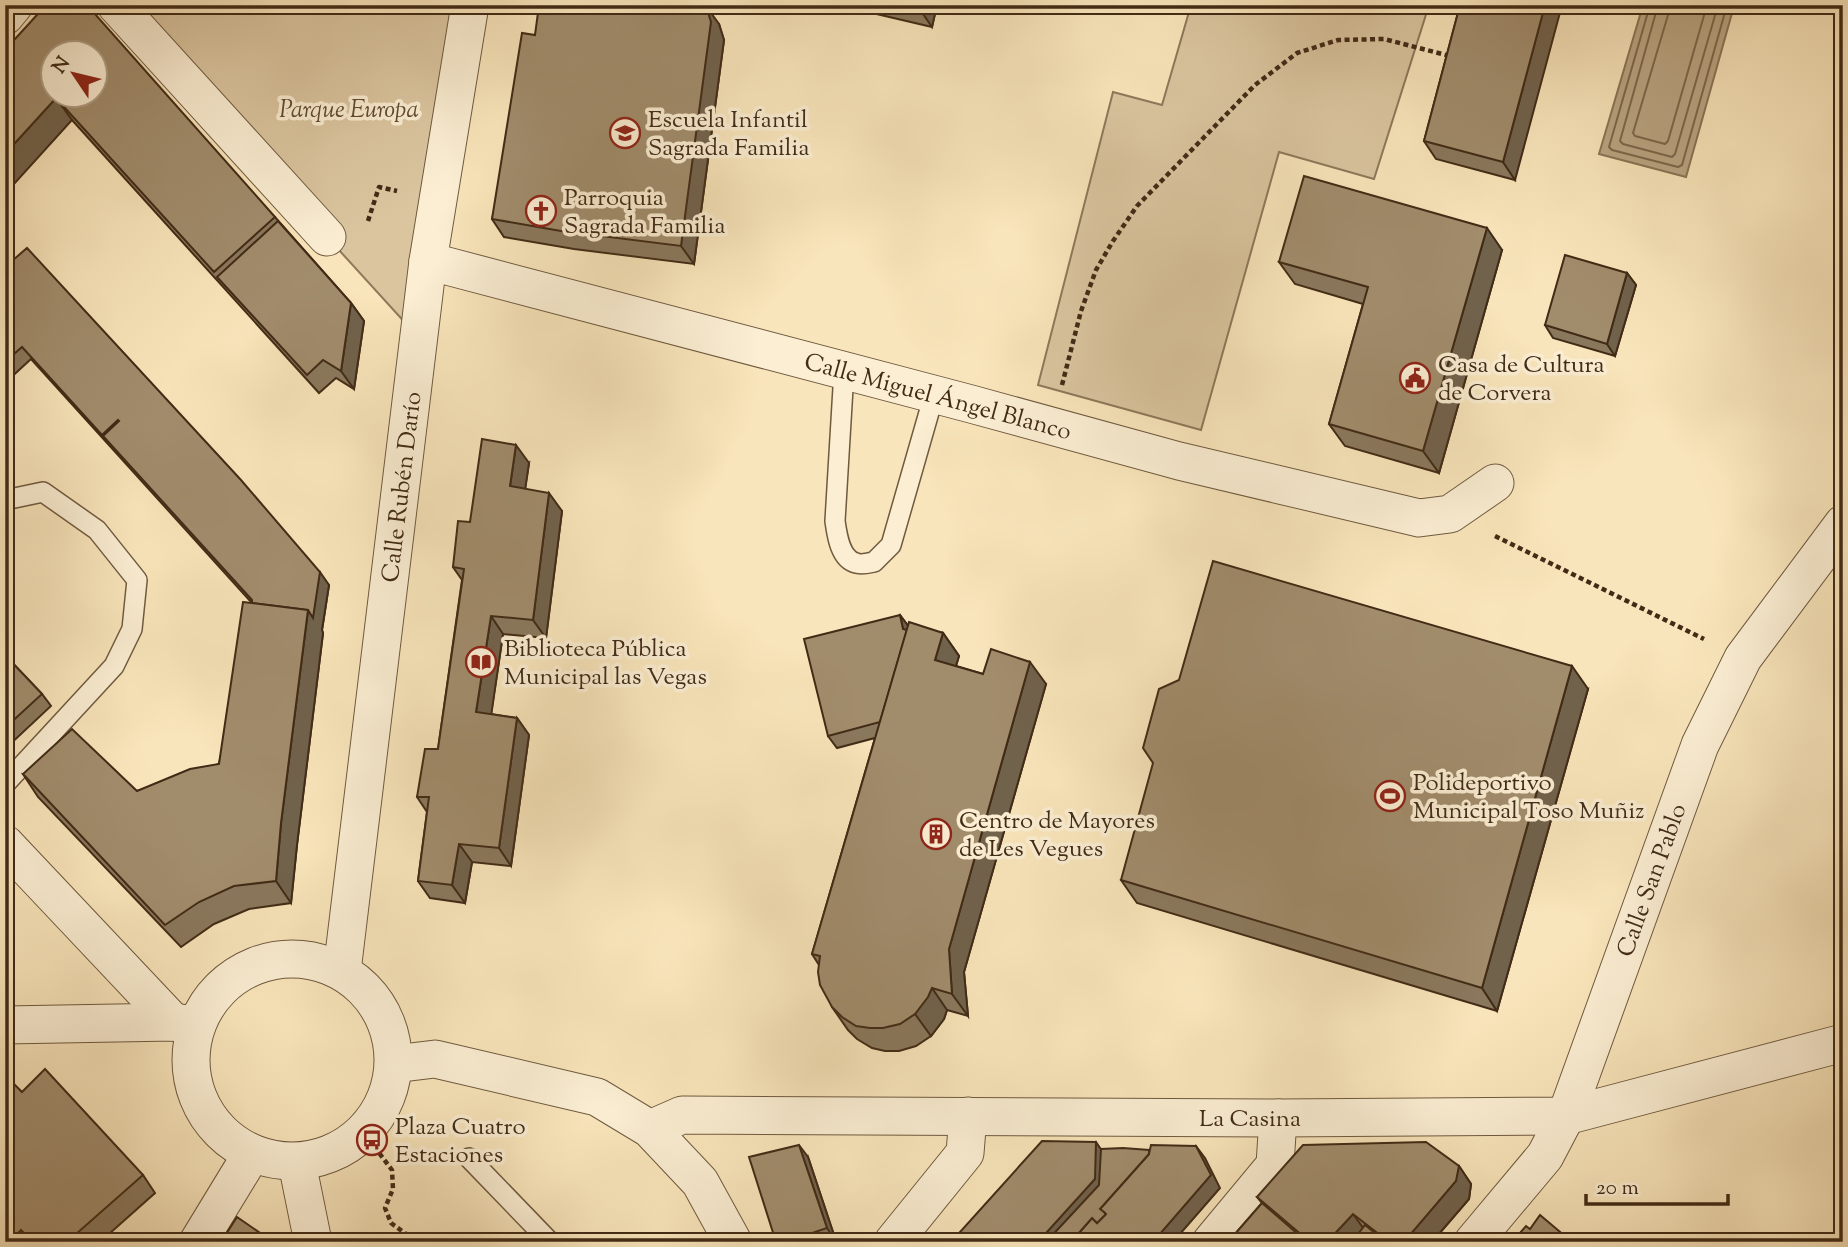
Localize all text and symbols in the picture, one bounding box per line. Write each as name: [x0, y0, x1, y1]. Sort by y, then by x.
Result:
north arrow: [38, 38, 108, 108]
text: N: [47, 52, 78, 80]
park label: Parque Europa: [279, 94, 419, 128]
place label: Escuela Infantil Sagrada Familia: [648, 104, 809, 166]
school or university icon: Escuela Infantil Sagrada Familia: [608, 116, 642, 150]
place label: Parroquia Sagrada Familia: [564, 182, 725, 244]
church icon: Parroquia Sagrada Familia: [524, 194, 558, 228]
street label: Calle Miguel Ángel Blanco: [800, 346, 1075, 450]
place label: Casa de Cultura de Corvera: [1438, 349, 1605, 411]
public building icon: Casa de Cultura de Corvera: [1398, 361, 1432, 395]
street label: Calle Rubén Darío: [374, 390, 432, 585]
place label: Biblioteca Pública Municipal las Vegas: [504, 633, 707, 695]
library icon: Biblioteca Pública Municipal las Vegas: [464, 645, 498, 679]
place label: Polideportivo Municipal Toso Muñiz: [1413, 767, 1644, 829]
sports icon: Polideportivo Municipal Toso Muñiz: [1373, 779, 1407, 813]
street label: Calle San Pablo: [1609, 799, 1696, 962]
place label: Centro de Mayores de Les Vegues: [959, 805, 1155, 867]
building icon: Centro de Mayores de Les Vegues: [919, 817, 953, 851]
street label: La Casina: [1199, 1103, 1301, 1137]
place label: Plaza Cuatro Estaciones: [395, 1111, 526, 1173]
bus stop icon: Plaza Cuatro Estaciones: [355, 1123, 389, 1157]
scale bar: [1586, 1163, 1727, 1207]
text: 20 m: [1596, 1174, 1639, 1204]

